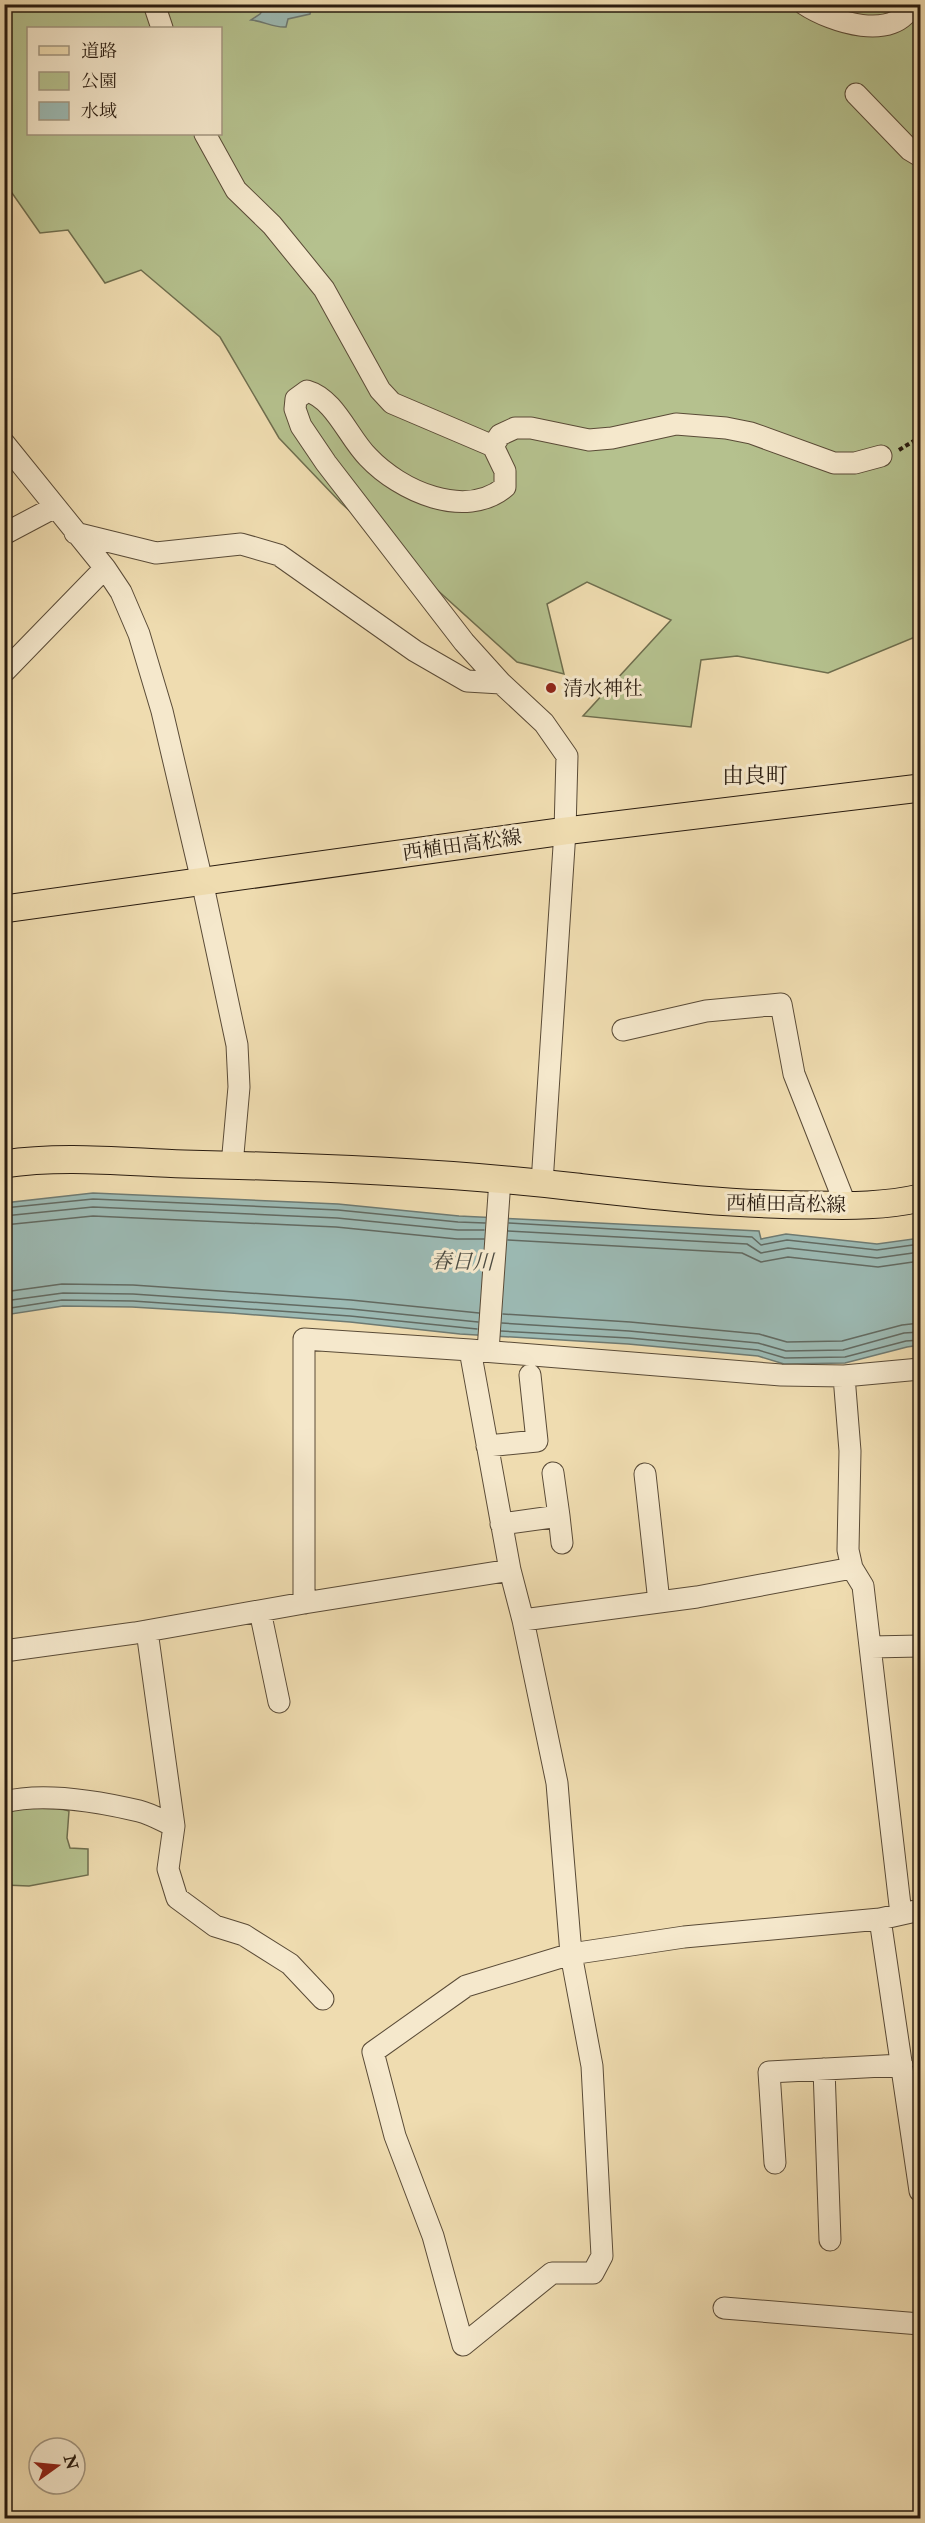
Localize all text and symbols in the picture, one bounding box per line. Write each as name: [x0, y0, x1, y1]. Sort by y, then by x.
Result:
legend: [27, 27, 222, 135]
text: 道路: [81, 40, 117, 63]
text: 公園: [81, 70, 117, 93]
text: 水域: [81, 100, 117, 123]
place label: 清水神社: [563, 676, 643, 701]
marker: 清水神社: [544, 681, 558, 695]
district label: 由良町: [722, 762, 788, 790]
street label: 西植田高松線: [401, 824, 523, 866]
street label: 西植田高松線: [726, 1190, 846, 1218]
water label: 春日川: [430, 1248, 496, 1276]
north arrow: [27, 2436, 87, 2496]
text: N: [59, 2452, 82, 2473]

